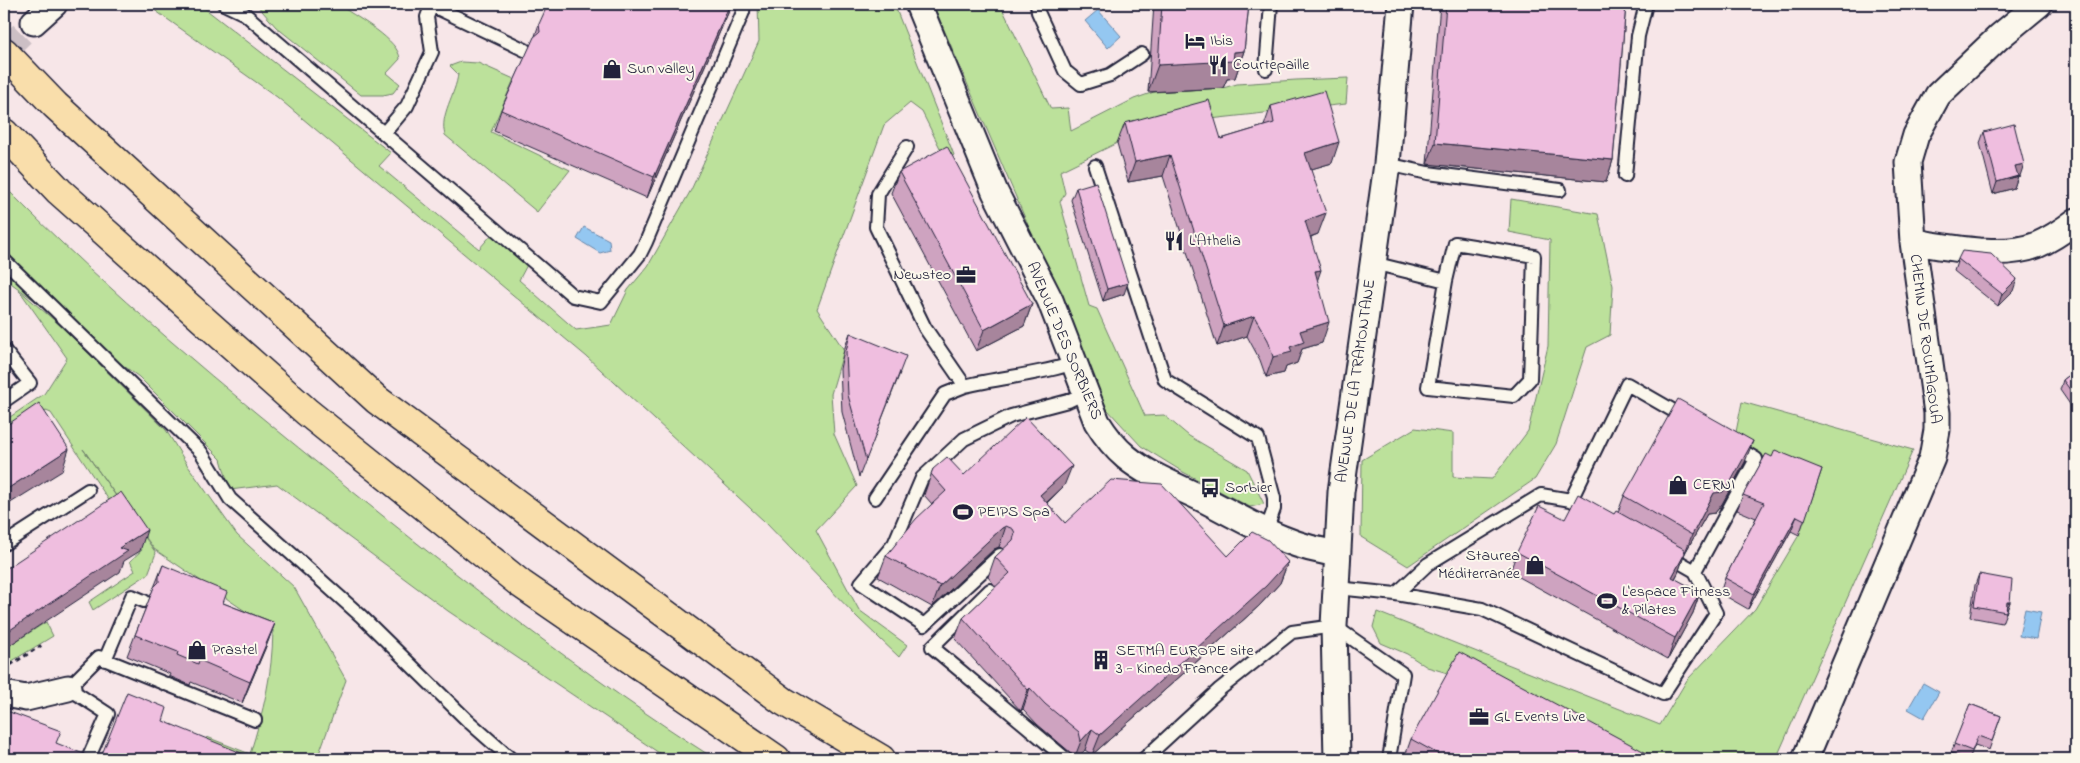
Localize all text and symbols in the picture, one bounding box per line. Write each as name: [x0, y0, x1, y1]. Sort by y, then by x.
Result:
place label: Ibis: [1210, 29, 1233, 53]
hotel icon: Ibis: [1184, 30, 1206, 52]
place label: Courtepaille: [1233, 53, 1310, 77]
restaurant icon: Courtepaille: [1207, 54, 1229, 76]
place label: Sun valley: [627, 57, 695, 81]
shop icon: Sun valley: [601, 58, 623, 80]
place label: L'Athelia: [1189, 229, 1241, 253]
restaurant icon: L'Athelia: [1163, 230, 1185, 252]
street label: CHEMIN DE ROUMAGOUA: [1903, 253, 1947, 425]
street label: AVENUE DES SORBIERS: [1020, 258, 1108, 424]
place label: Newsteo: [894, 263, 951, 287]
office icon: Newsteo: [955, 264, 977, 286]
street label: AVENUE DE LA TRAMONTANE: [1330, 278, 1382, 484]
place label: CERNI: [1693, 473, 1735, 497]
shop icon: CERNI: [1667, 474, 1689, 496]
place label: Sorbier: [1225, 476, 1272, 500]
bus stop icon: Sorbier: [1199, 477, 1221, 499]
place label: PEIPS Spa: [978, 500, 1050, 524]
sports icon: PEIPS Spa: [952, 501, 974, 523]
place label: Staurea Méditerranée: [1438, 544, 1521, 586]
shop icon: Staurea Méditerranée: [1524, 554, 1546, 576]
place label: L'espace Fitness & Pilates: [1622, 580, 1730, 622]
sports icon: L'espace Fitness & Pilates: [1596, 590, 1618, 612]
place label: Prastel: [212, 638, 258, 662]
shop icon: Prastel: [186, 639, 208, 661]
place label: SETMA EUROPE site 3 - Kinedo France: [1116, 639, 1254, 681]
building icon: SETMA EUROPE site 3 - Kinedo France: [1090, 649, 1112, 671]
place label: GL Events Live: [1494, 705, 1586, 729]
office icon: GL Events Live: [1468, 706, 1490, 728]

